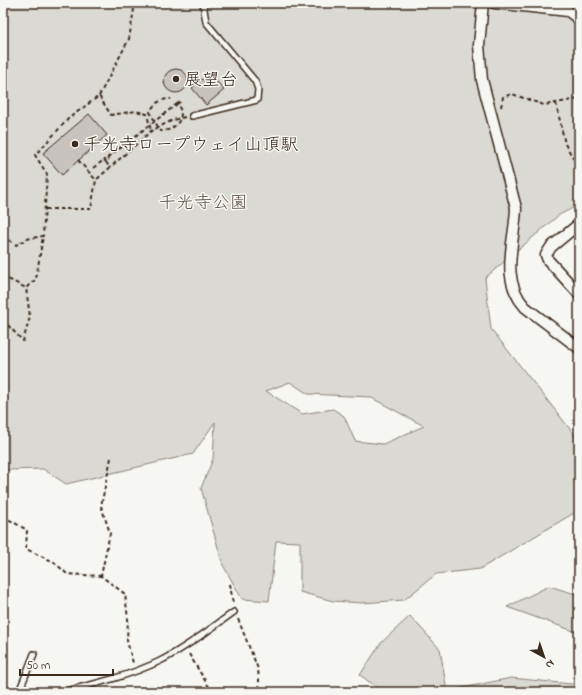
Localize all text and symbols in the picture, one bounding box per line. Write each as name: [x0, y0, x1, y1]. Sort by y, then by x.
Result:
place label: 展望台: [184, 68, 238, 94]
marker: 展望台: [171, 74, 181, 84]
place label: 千光寺ロープウェイ山頂駅: [83, 133, 298, 159]
marker: 千光寺ロープウェイ山頂駅: [70, 139, 80, 149]
park label: 千光寺公園: [158, 191, 248, 217]
north arrow: [524, 637, 564, 677]
scale bar: [20, 651, 113, 677]
text: N: [542, 655, 558, 672]
text: 50 m: [26, 657, 50, 675]

